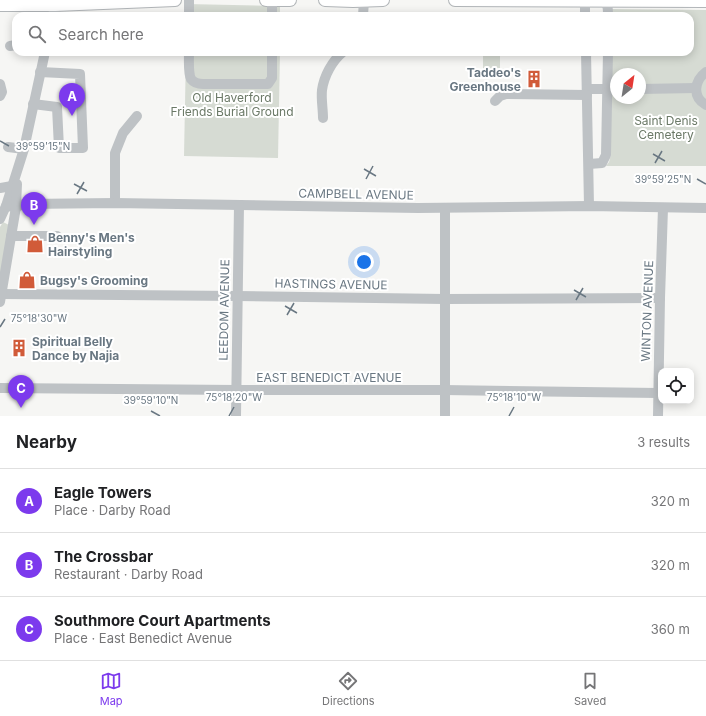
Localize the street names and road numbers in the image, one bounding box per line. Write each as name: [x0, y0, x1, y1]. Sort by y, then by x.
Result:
street label: CAMPBELL AVENUE: [298, 185, 414, 203]
street label: LEEDOM AVENUE: [216, 259, 232, 361]
street label: WINTON AVENUE: [638, 260, 656, 362]
street label: HASTINGS AVENUE: [274, 276, 388, 292]
street label: EAST BENEDICT AVENUE: [256, 370, 402, 385]

